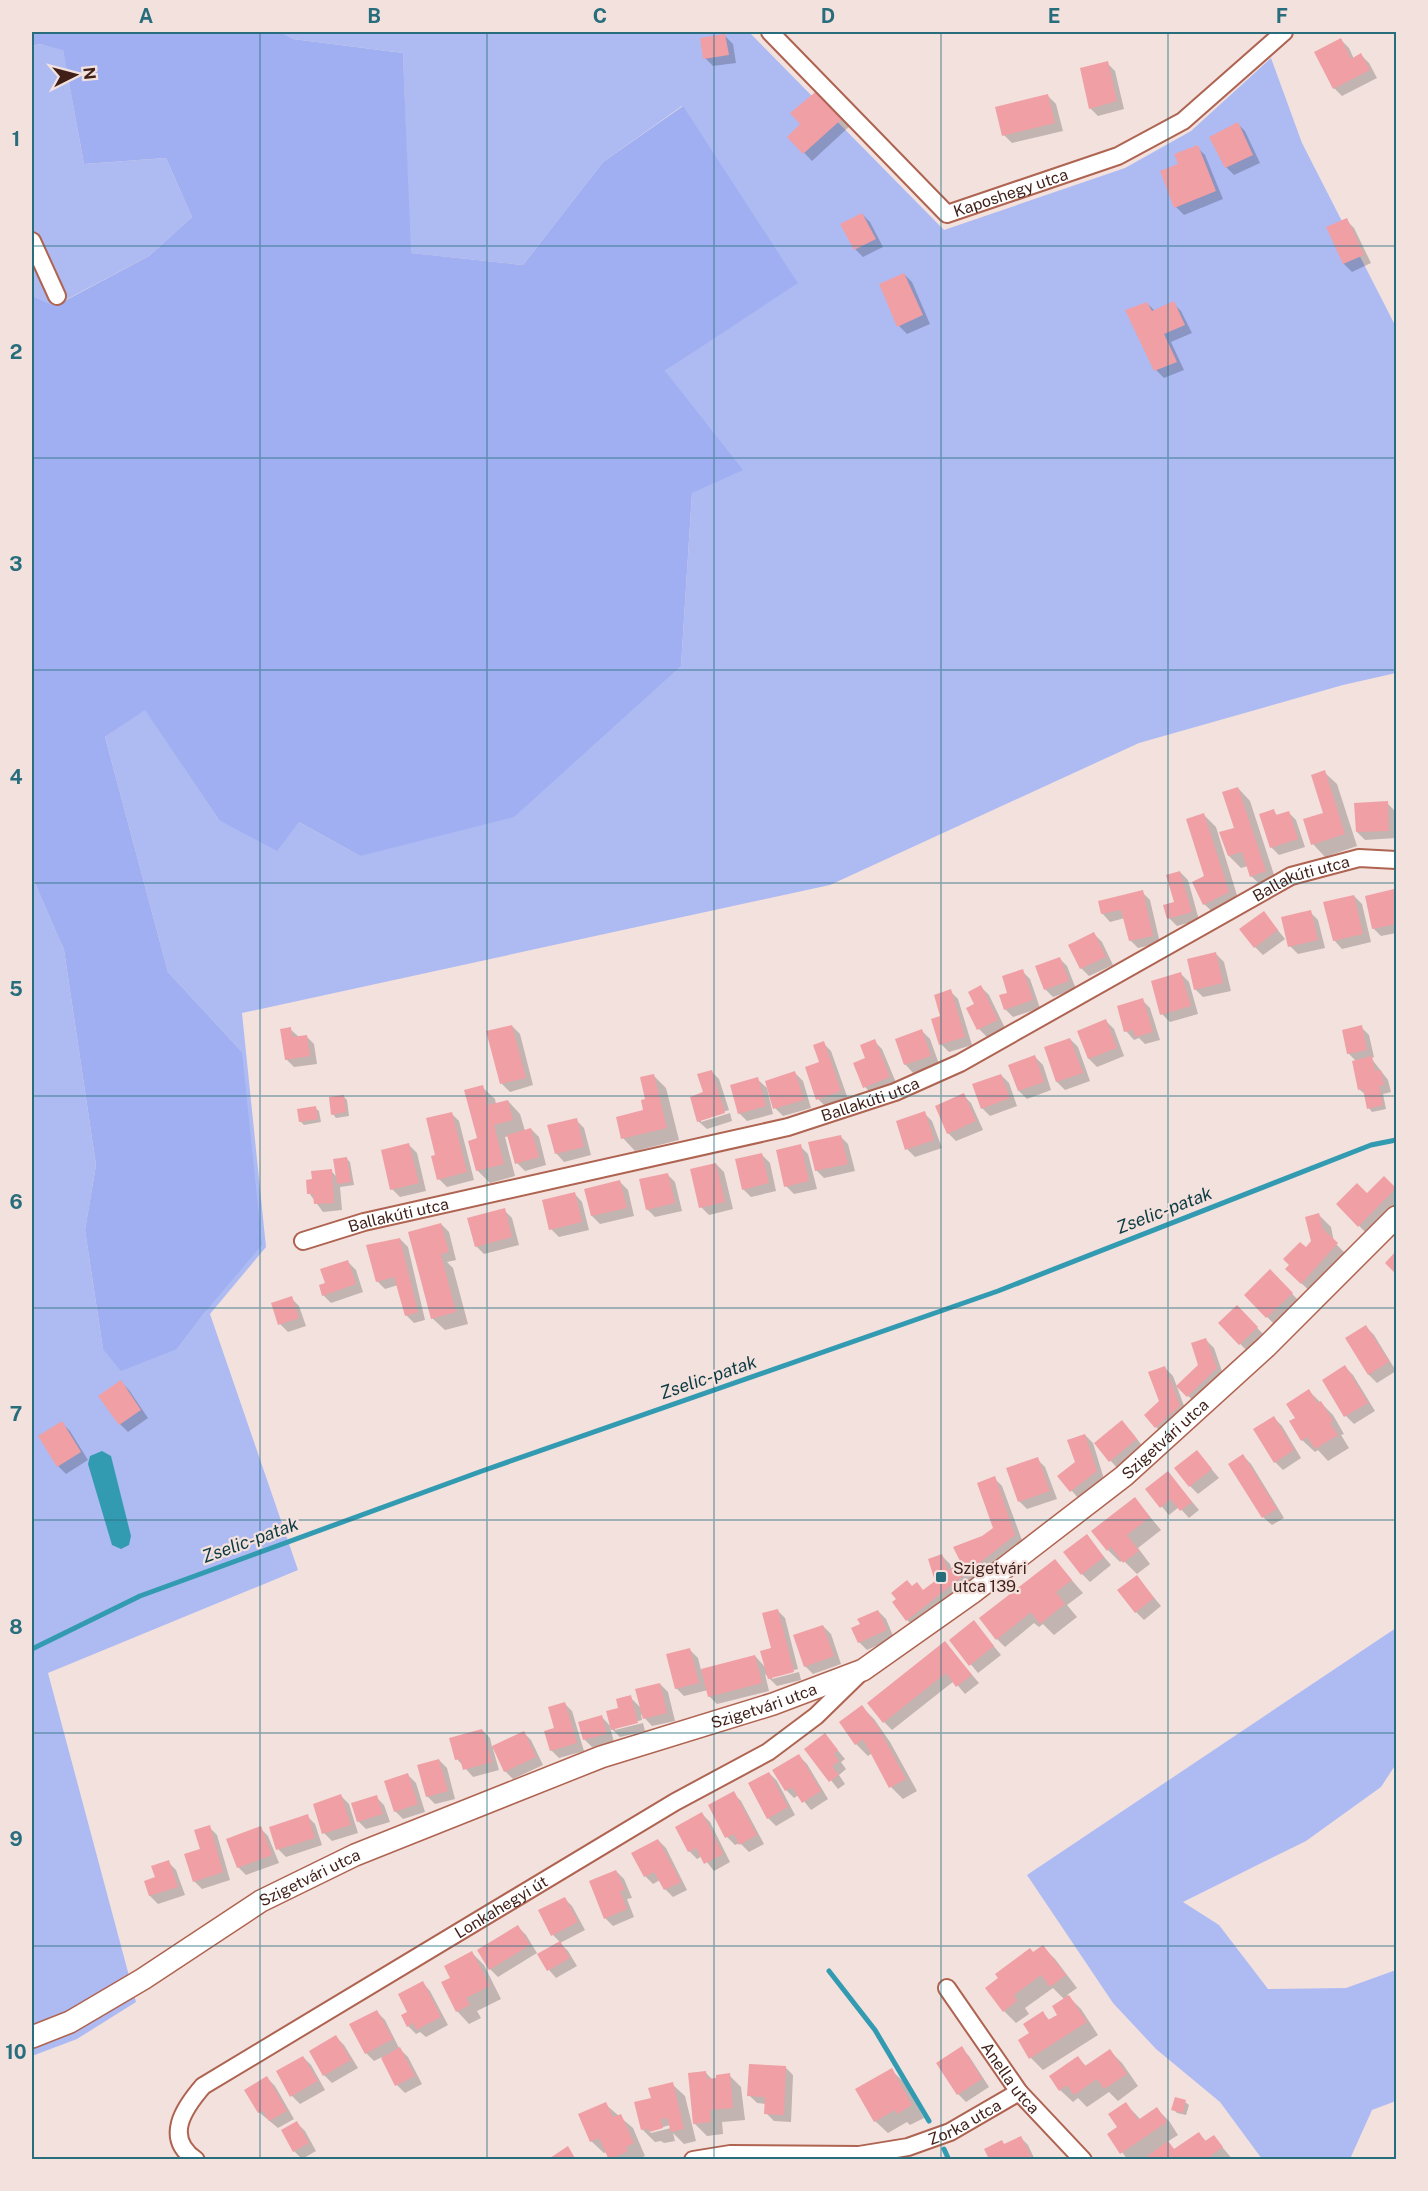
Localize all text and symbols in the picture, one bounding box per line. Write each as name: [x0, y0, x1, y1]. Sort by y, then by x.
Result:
text: A: [139, 4, 153, 28]
text: B: [367, 4, 381, 28]
text: C: [593, 4, 607, 28]
text: D: [821, 4, 835, 28]
text: E: [1048, 4, 1060, 28]
text: F: [1276, 4, 1288, 28]
north arrow: [45, 45, 105, 105]
text: N: [79, 66, 100, 81]
text: 1: [12, 127, 20, 151]
street label: Kaposhegy utca: [951, 164, 1070, 221]
text: 2: [10, 340, 22, 364]
text: 3: [9, 552, 23, 576]
text: 4: [9, 765, 23, 789]
street label: Ballakúti utca: [1249, 851, 1352, 905]
text: 5: [9, 977, 23, 1001]
street label: Ballakúti utca: [818, 1073, 922, 1125]
water label: Zselic-patak: [1113, 1182, 1215, 1238]
text: 6: [9, 1190, 23, 1214]
street label: Ballakúti utca: [346, 1194, 450, 1236]
water label: Zselic-patak: [657, 1351, 759, 1403]
street label: Szigetvári utca: [1117, 1395, 1212, 1483]
text: 7: [10, 1402, 22, 1426]
water label: Zselic-patak: [199, 1513, 301, 1567]
place label: Szigetvári utca 139.: [953, 1559, 1027, 1596]
marker: Szigetvári utca 139.: [934, 1570, 948, 1584]
text: 8: [9, 1615, 23, 1639]
street label: Szigetvári utca: [708, 1679, 819, 1732]
text: 9: [9, 1827, 23, 1851]
street label: Szigetvári utca: [256, 1844, 363, 1910]
street label: Lonkahegyi út: [451, 1872, 551, 1942]
street label: Anella utca: [978, 2038, 1044, 2117]
text: 10: [5, 2040, 27, 2064]
street label: Zorka utca: [926, 2095, 1004, 2149]

